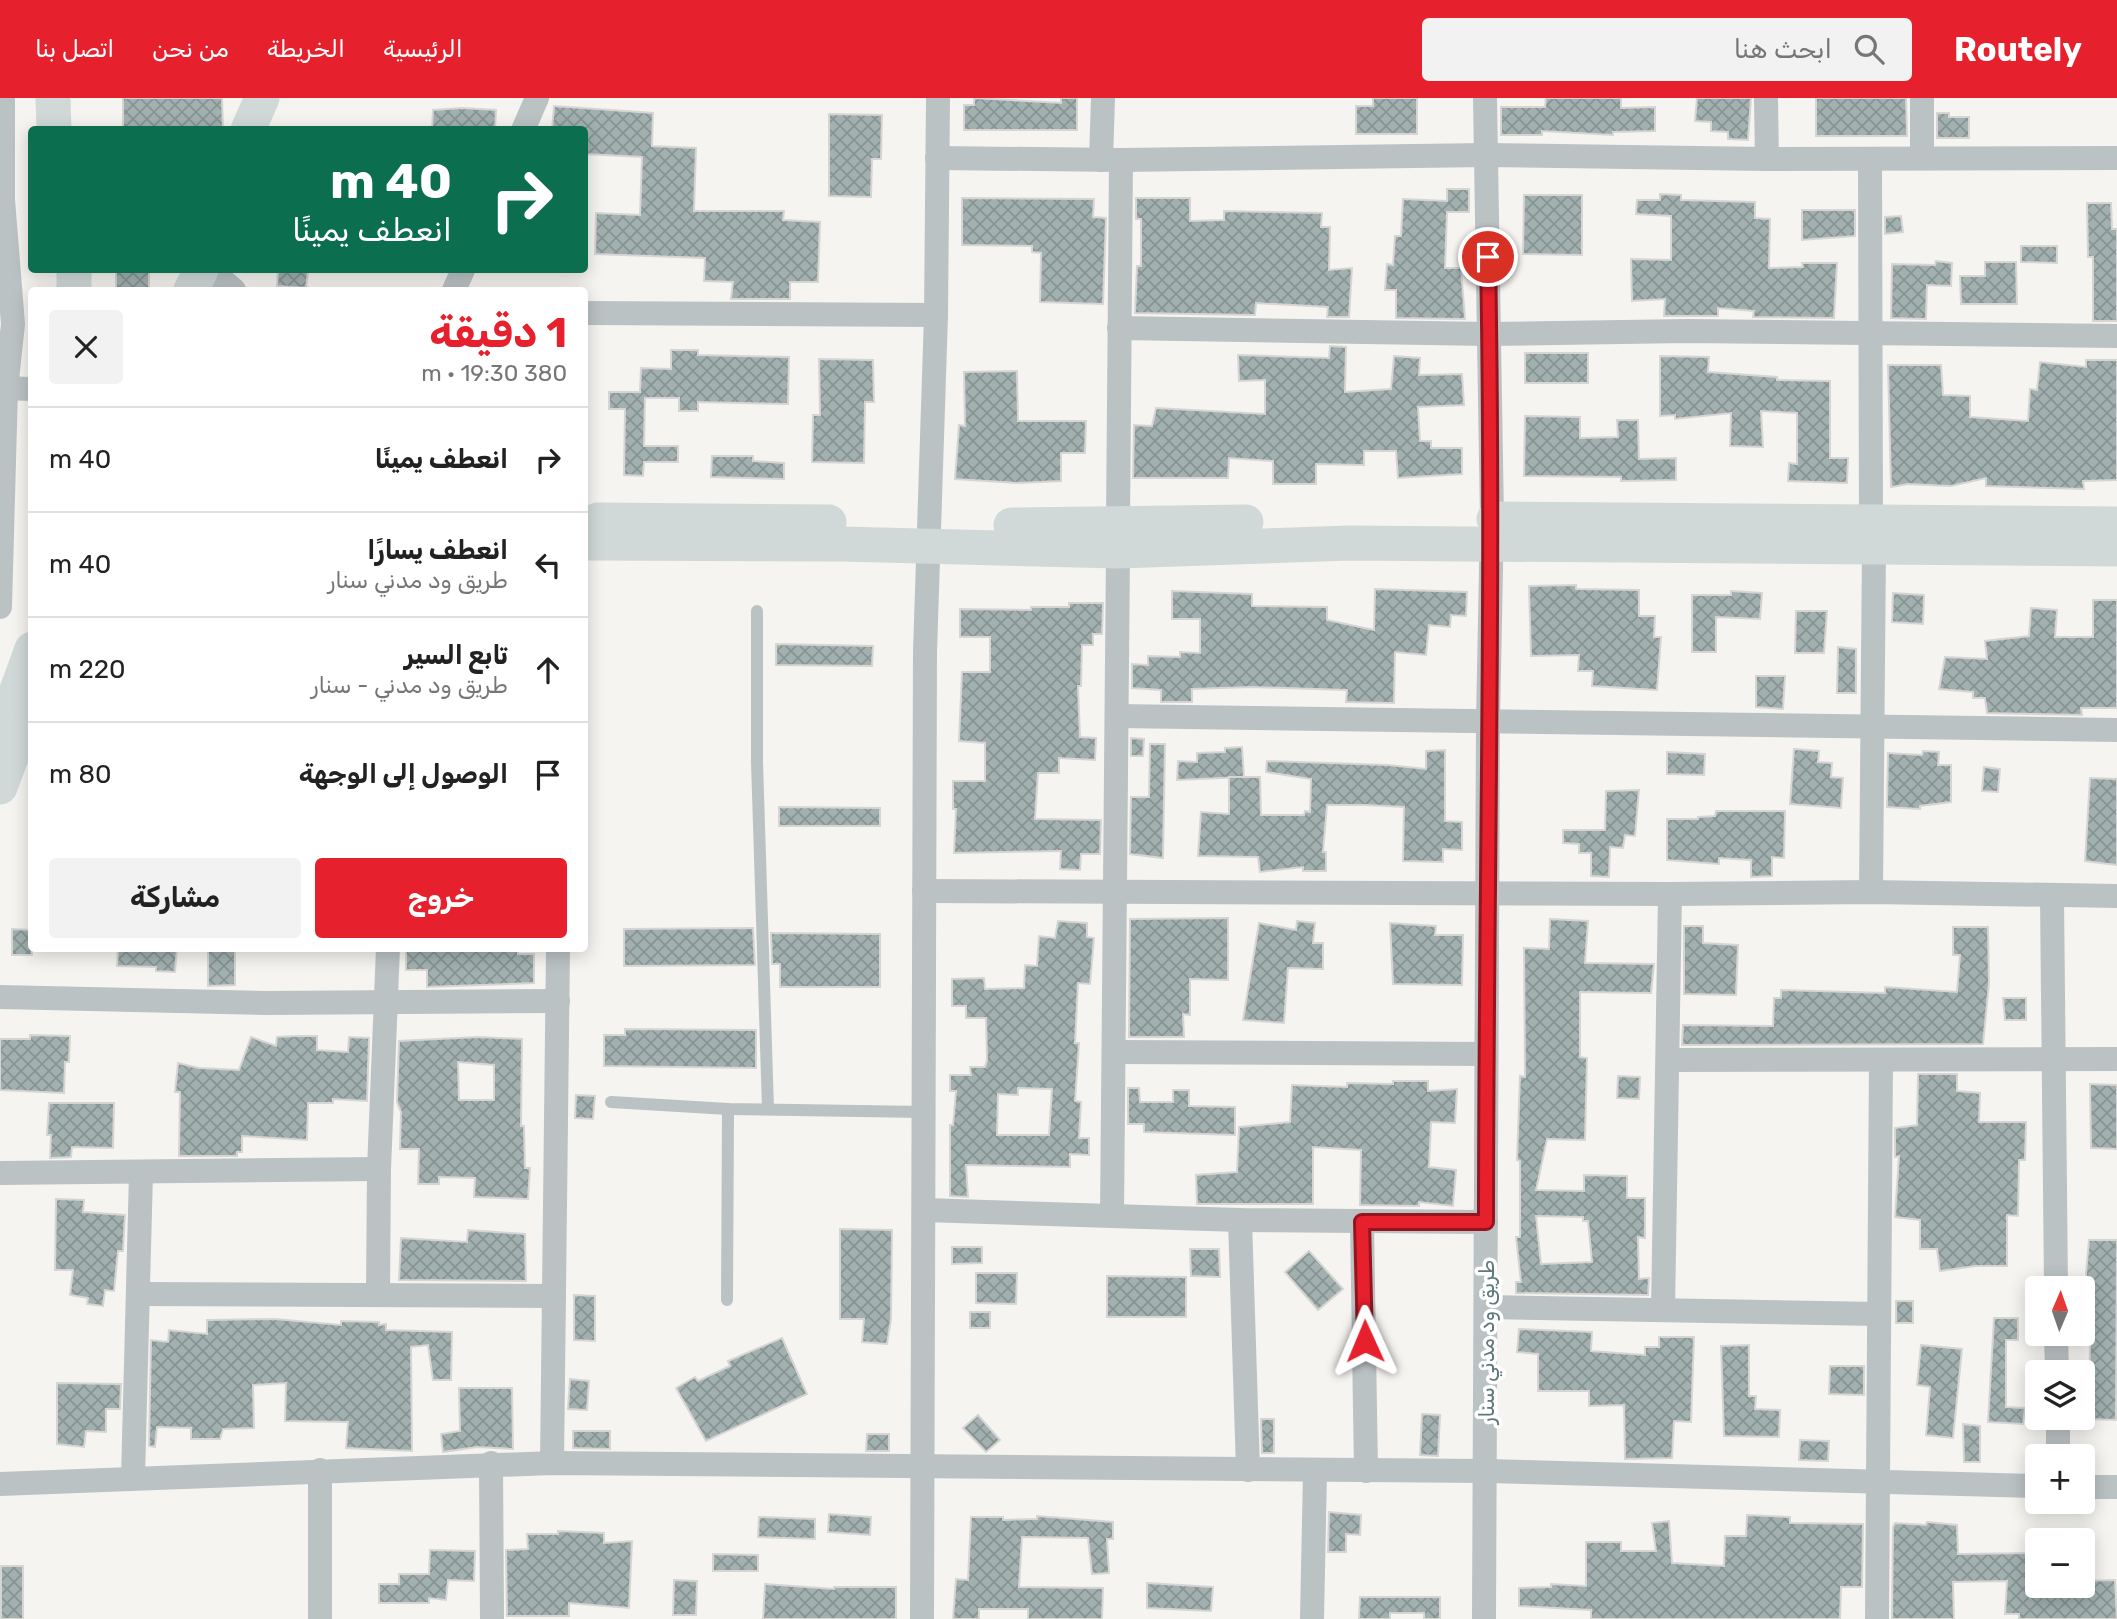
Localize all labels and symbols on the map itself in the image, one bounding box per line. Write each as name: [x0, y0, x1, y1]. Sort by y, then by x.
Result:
pin: [1458, 227, 1518, 287]
street label: طريق ود مدني سنار: [1474, 1260, 1503, 1426]
north arrow: [2025, 1276, 2095, 1346]
position arrow: [1328, 1304, 1402, 1378]

